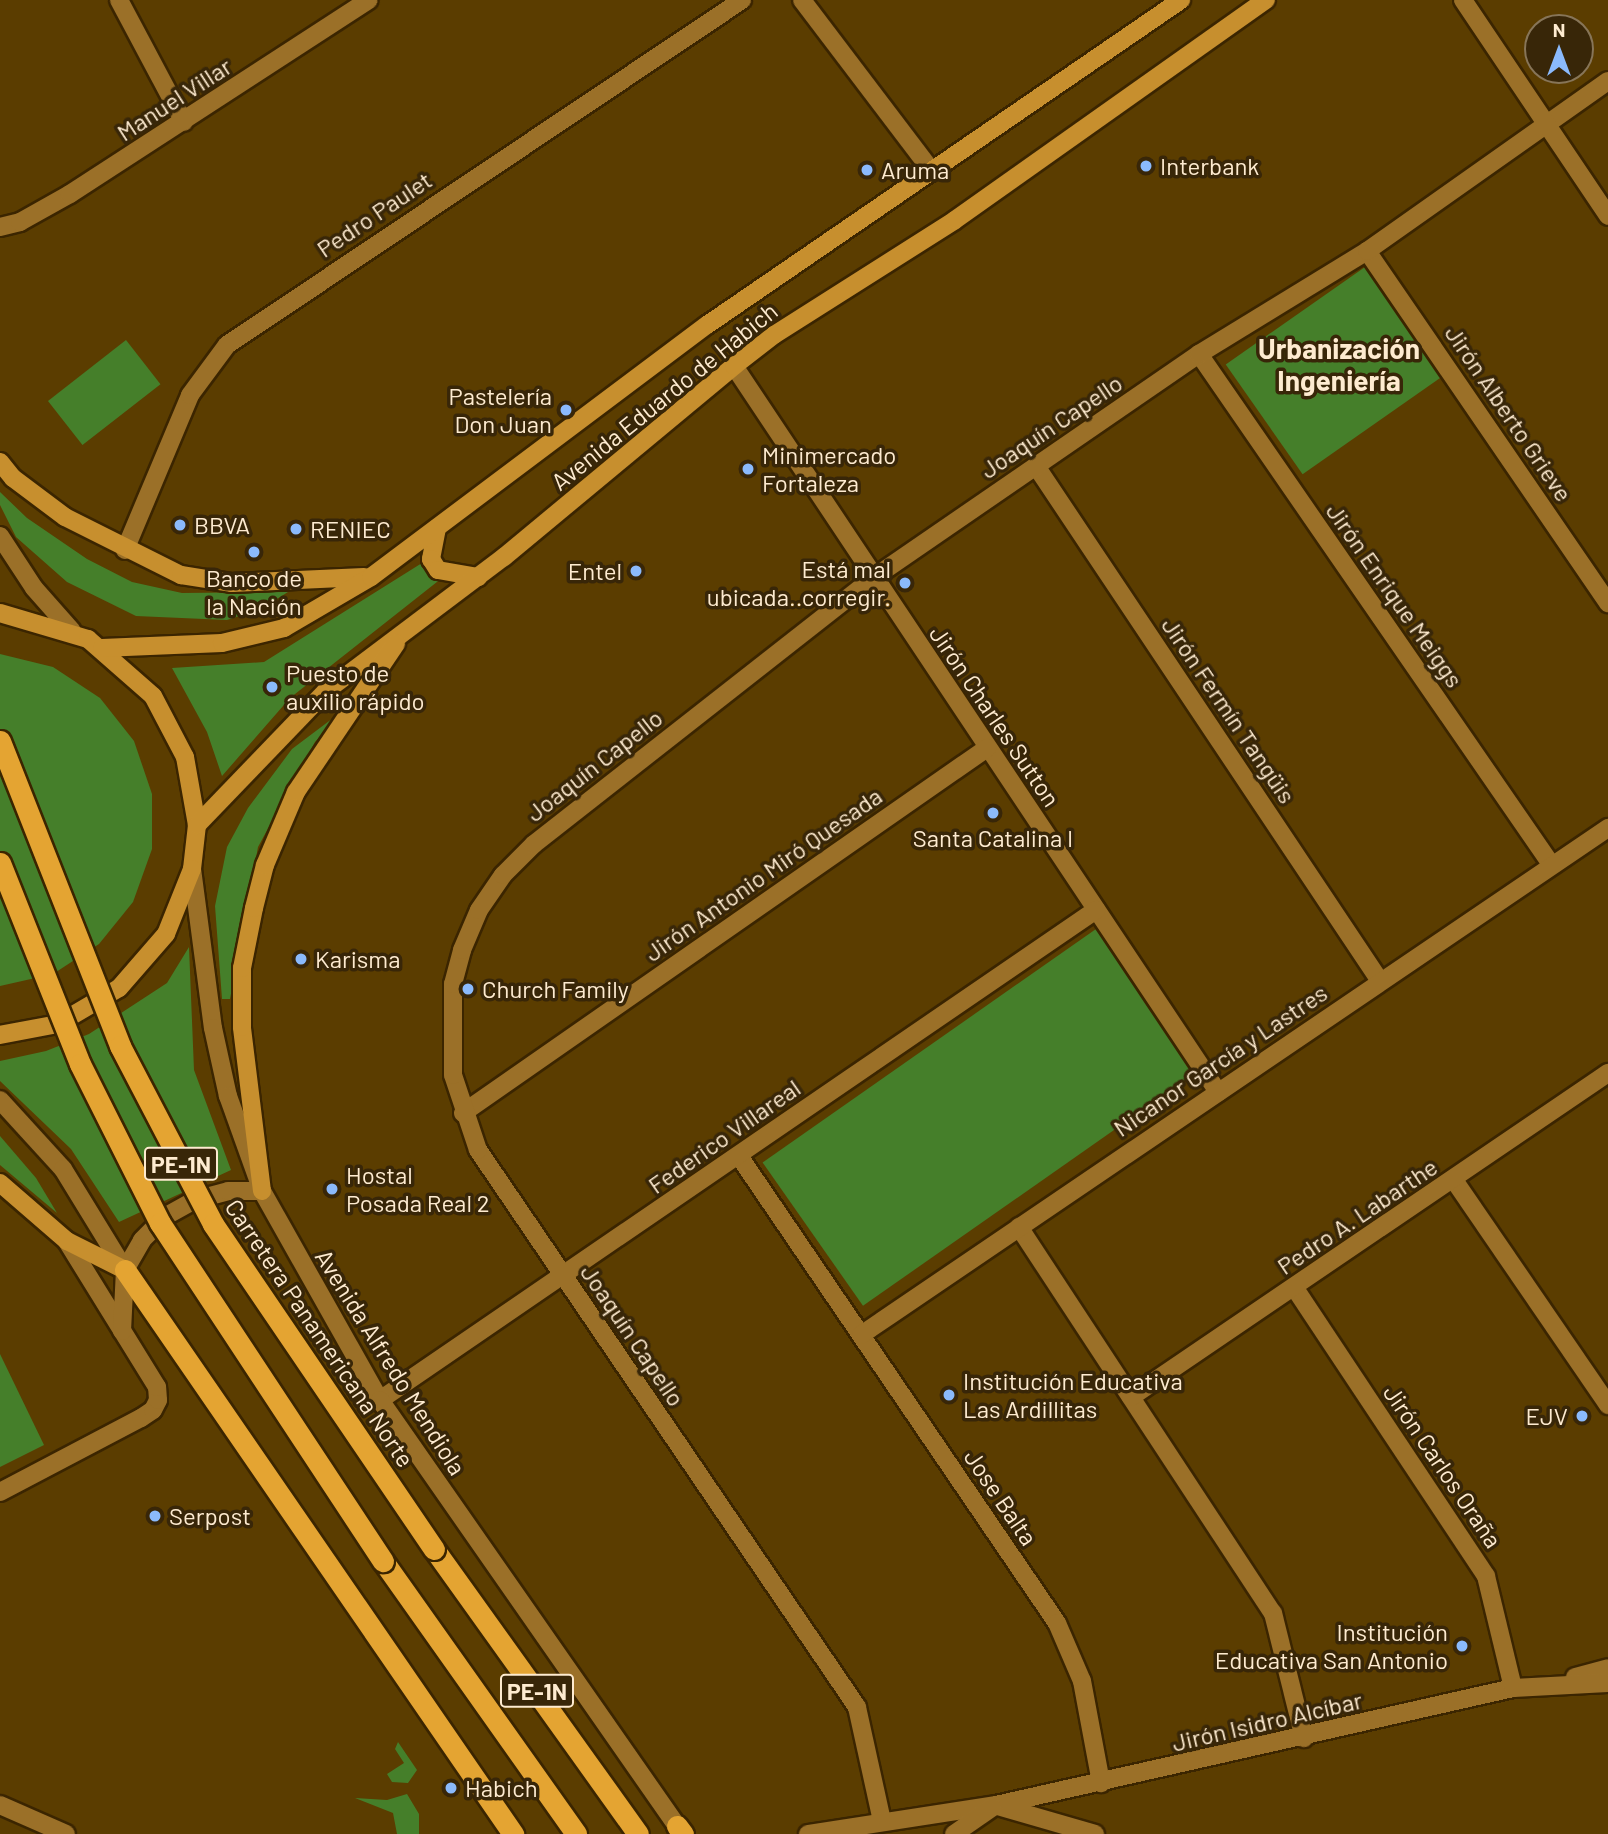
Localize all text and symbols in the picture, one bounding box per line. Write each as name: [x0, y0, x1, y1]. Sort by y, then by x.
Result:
north arrow: [1524, 14, 1594, 84]
text: N: [1553, 18, 1565, 41]
street label: Manuel Villar: [111, 51, 237, 147]
place label: Interbank: [1160, 152, 1259, 180]
place label: Aruma: [881, 156, 949, 184]
marker: Interbank: [1138, 158, 1154, 174]
marker: Aruma: [859, 162, 875, 178]
street label: Pedro Paulet: [311, 165, 437, 263]
street label: Avenida Eduardo de Habich: [545, 296, 783, 496]
street label: Jirón Alberto Grieve: [1439, 319, 1579, 507]
district label: Urbanización Ingeniería: [1258, 331, 1420, 397]
street label: Joaquín Capello: [975, 368, 1127, 484]
place label: Pastelería Don Juan: [449, 382, 552, 438]
marker: Pastelería Don Juan: [558, 402, 574, 418]
place label: Minimercado Fortaleza: [762, 441, 896, 497]
marker: Minimercado Fortaleza: [740, 461, 756, 477]
street label: Jirón Enrique Meiggs: [1321, 497, 1469, 693]
place label: BBVA: [194, 511, 250, 539]
place label: RENIEC: [310, 515, 391, 543]
marker: BBVA: [172, 517, 188, 533]
marker: RENIEC: [288, 521, 304, 537]
marker: Banco de la Nación: [246, 544, 262, 560]
place label: Está mal ubicada..corregir.: [707, 555, 891, 611]
place label: Entel: [568, 557, 622, 585]
marker: Entel: [628, 563, 644, 579]
place label: Banco de la Nación: [206, 564, 302, 620]
marker: Está mal ubicada..corregir.: [897, 575, 913, 591]
street label: Jirón Fermín Tangüis: [1156, 612, 1302, 808]
street label: Jirón Charles Sutton: [924, 620, 1066, 812]
place label: Puesto de auxilio rápido: [286, 659, 425, 715]
marker: Puesto de auxilio rápido: [264, 679, 280, 695]
street label: Joaquín Capello: [520, 703, 668, 827]
street label: Jirón Antonio Miró Quesada: [639, 781, 887, 967]
marker: Santa Catalina I: [985, 805, 1001, 821]
place label: Santa Catalina I: [913, 824, 1073, 852]
place label: Karisma: [315, 945, 400, 973]
marker: Karisma: [293, 951, 309, 967]
place label: Church Family: [482, 975, 629, 1003]
street label: Nicanor García y Lastres: [1108, 978, 1332, 1142]
marker: Church Family: [460, 981, 476, 997]
street label: Federico Villareal: [642, 1073, 806, 1199]
road number: PE-1N: [142, 1144, 220, 1184]
street label: Pedro A. Labarthe: [1271, 1152, 1443, 1280]
place label: Hostal Posada Real 2: [346, 1161, 490, 1217]
marker: Hostal Posada Real 2: [324, 1181, 340, 1197]
street label: Carretera Panamericana Norte: [219, 1194, 421, 1472]
street label: Avenida Alfredo Mendiola: [310, 1244, 472, 1480]
street label: Joaquín Capello: [575, 1259, 691, 1411]
place label: Institución Educativa Las Ardillitas: [963, 1367, 1183, 1423]
street label: Jirón Carlos Oraña: [1378, 1379, 1508, 1553]
marker: Institución Educativa Las Ardillitas: [941, 1387, 957, 1403]
place label: EJV: [1525, 1402, 1568, 1430]
marker: EJV: [1574, 1408, 1590, 1424]
street label: Jose Balta: [958, 1443, 1044, 1551]
place label: Serpost: [169, 1502, 251, 1530]
marker: Serpost: [147, 1508, 163, 1524]
place label: Institución Educativa San Antonio: [1215, 1618, 1448, 1674]
marker: Institución Educativa San Antonio: [1454, 1638, 1470, 1654]
road number: PE-1N: [498, 1672, 576, 1710]
street label: Jirón Isidro Alcíbar: [1169, 1685, 1365, 1757]
place label: Habich: [465, 1774, 538, 1802]
marker: Habich: [443, 1780, 459, 1796]

